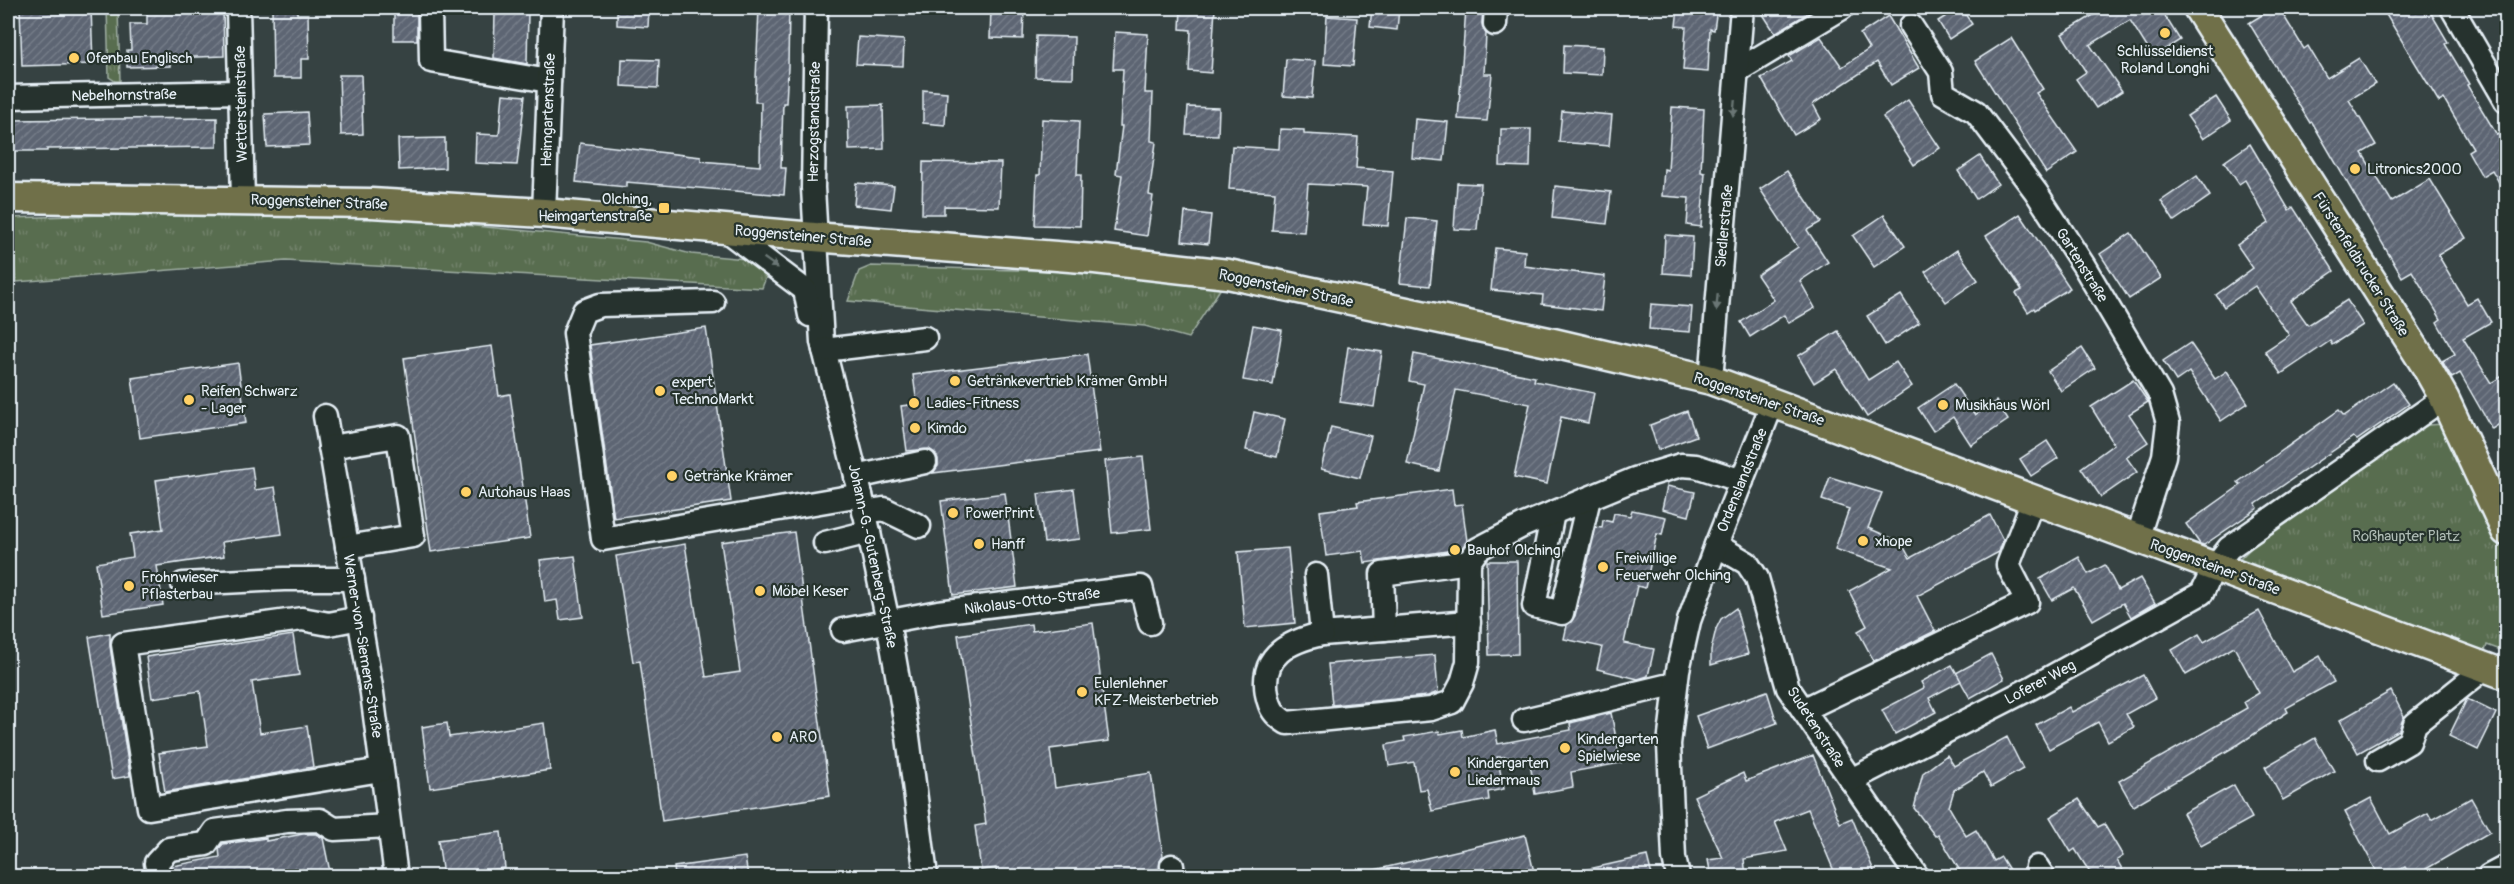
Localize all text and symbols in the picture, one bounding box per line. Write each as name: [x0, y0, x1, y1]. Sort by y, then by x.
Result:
marker: Schlüsseldienst Roland Longhi: [2158, 26, 2172, 40]
place label: Schlüsseldienst Roland Longhi: [2116, 42, 2215, 78]
street label: Wettersteinstraße: [231, 45, 252, 162]
place label: Ofenbau Englisch: [86, 49, 193, 68]
marker: Ofenbau Englisch: [67, 51, 81, 65]
street label: Heimgartenstraße: [537, 52, 560, 167]
street label: Herzogstandstraße: [804, 61, 825, 183]
street label: Nebelhornstraße: [71, 85, 177, 106]
one-way arrow: [1729, 98, 1739, 117]
place label: Litronics2000: [2367, 160, 2462, 179]
marker: Litronics2000: [2348, 162, 2362, 176]
street label: Siedlerstraße: [1711, 183, 1738, 268]
street label: Fürstenfeldbrucker Straße: [2308, 188, 2413, 341]
place label: Olching, Heimgartenstraße: [538, 190, 653, 226]
street label: Roggensteiner Straße: [250, 191, 388, 214]
marker: Olching, Heimgartenstraße: [657, 201, 671, 215]
street label: Roggensteiner Straße: [734, 221, 873, 252]
street label: Gartenstraße: [2051, 225, 2112, 307]
one-way arrow: [763, 257, 779, 269]
street label: Roggensteiner Straße: [1217, 265, 1355, 312]
one-way arrow: [1712, 292, 1722, 311]
street label: Roggensteiner Straße: [1691, 368, 1827, 431]
place label: Getränkevertrieb Krämer GmbH: [967, 372, 1168, 391]
place label: expert TechnoMarkt: [672, 373, 755, 409]
marker: Getränkevertrieb Krämer GmbH: [948, 374, 962, 388]
place label: Reifen Schwarz - Lager: [201, 382, 298, 418]
marker: expert TechnoMarkt: [653, 384, 667, 398]
marker: Reifen Schwarz - Lager: [182, 393, 196, 407]
place label: Ladies-Fitness: [926, 394, 1019, 413]
marker: Ladies-Fitness: [907, 396, 921, 410]
place label: Musikhaus Wörl: [1955, 396, 2050, 415]
marker: Musikhaus Wörl: [1936, 398, 1950, 412]
place label: Kimdo: [927, 419, 967, 438]
marker: Kimdo: [908, 421, 922, 435]
street label: Ordenslandstraße: [1713, 425, 1772, 535]
street label: Johann-G.-Gutenberg-Straße: [844, 462, 901, 650]
place label: Getränke Krämer: [684, 467, 794, 486]
marker: Getränke Krämer: [665, 469, 679, 483]
place label: Autohaus Haas: [478, 483, 570, 502]
marker: Autohaus Haas: [459, 485, 473, 499]
place label: PowerPrint: [965, 504, 1035, 523]
marker: PowerPrint: [946, 506, 960, 520]
park label: Roßhaupter Platz: [2352, 527, 2460, 546]
place label: xhope: [1875, 532, 1913, 551]
marker: xhope: [1856, 534, 1870, 548]
place label: Hanff: [991, 535, 1026, 554]
street label: Roggensteiner Straße: [2147, 535, 2283, 600]
marker: Hanff: [972, 537, 986, 551]
place label: Bauhof Olching: [1467, 541, 1561, 560]
marker: Bauhof Olching: [1448, 543, 1462, 557]
place label: Freiwillige Feuerwehr Olching: [1615, 549, 1731, 585]
street label: Werner-von-Siemens-Straße: [339, 553, 387, 740]
marker: Freiwillige Feuerwehr Olching: [1596, 560, 1610, 574]
place label: Frohnwieser Pflasterbau: [141, 568, 219, 604]
marker: Frohnwieser Pflasterbau: [122, 579, 136, 593]
place label: Möbel Keser: [772, 582, 849, 601]
marker: Möbel Keser: [753, 584, 767, 598]
street label: Nikolaus-Otto-Straße: [963, 584, 1102, 619]
street label: Loferer Weg: [2001, 656, 2079, 709]
place label: Eulenlehner KFZ-Meisterbetrieb: [1094, 674, 1219, 710]
street label: Sudetenstraße: [1782, 683, 1849, 772]
marker: Eulenlehner KFZ-Meisterbetrieb: [1075, 685, 1089, 699]
place label: ARO: [789, 728, 817, 747]
marker: ARO: [770, 730, 784, 744]
place label: Kindergarten Spielwiese: [1577, 730, 1659, 766]
marker: Kindergarten Spielwiese: [1558, 741, 1572, 755]
place label: Kindergarten Liedermaus: [1467, 754, 1549, 790]
marker: Kindergarten Liedermaus: [1448, 765, 1462, 779]

